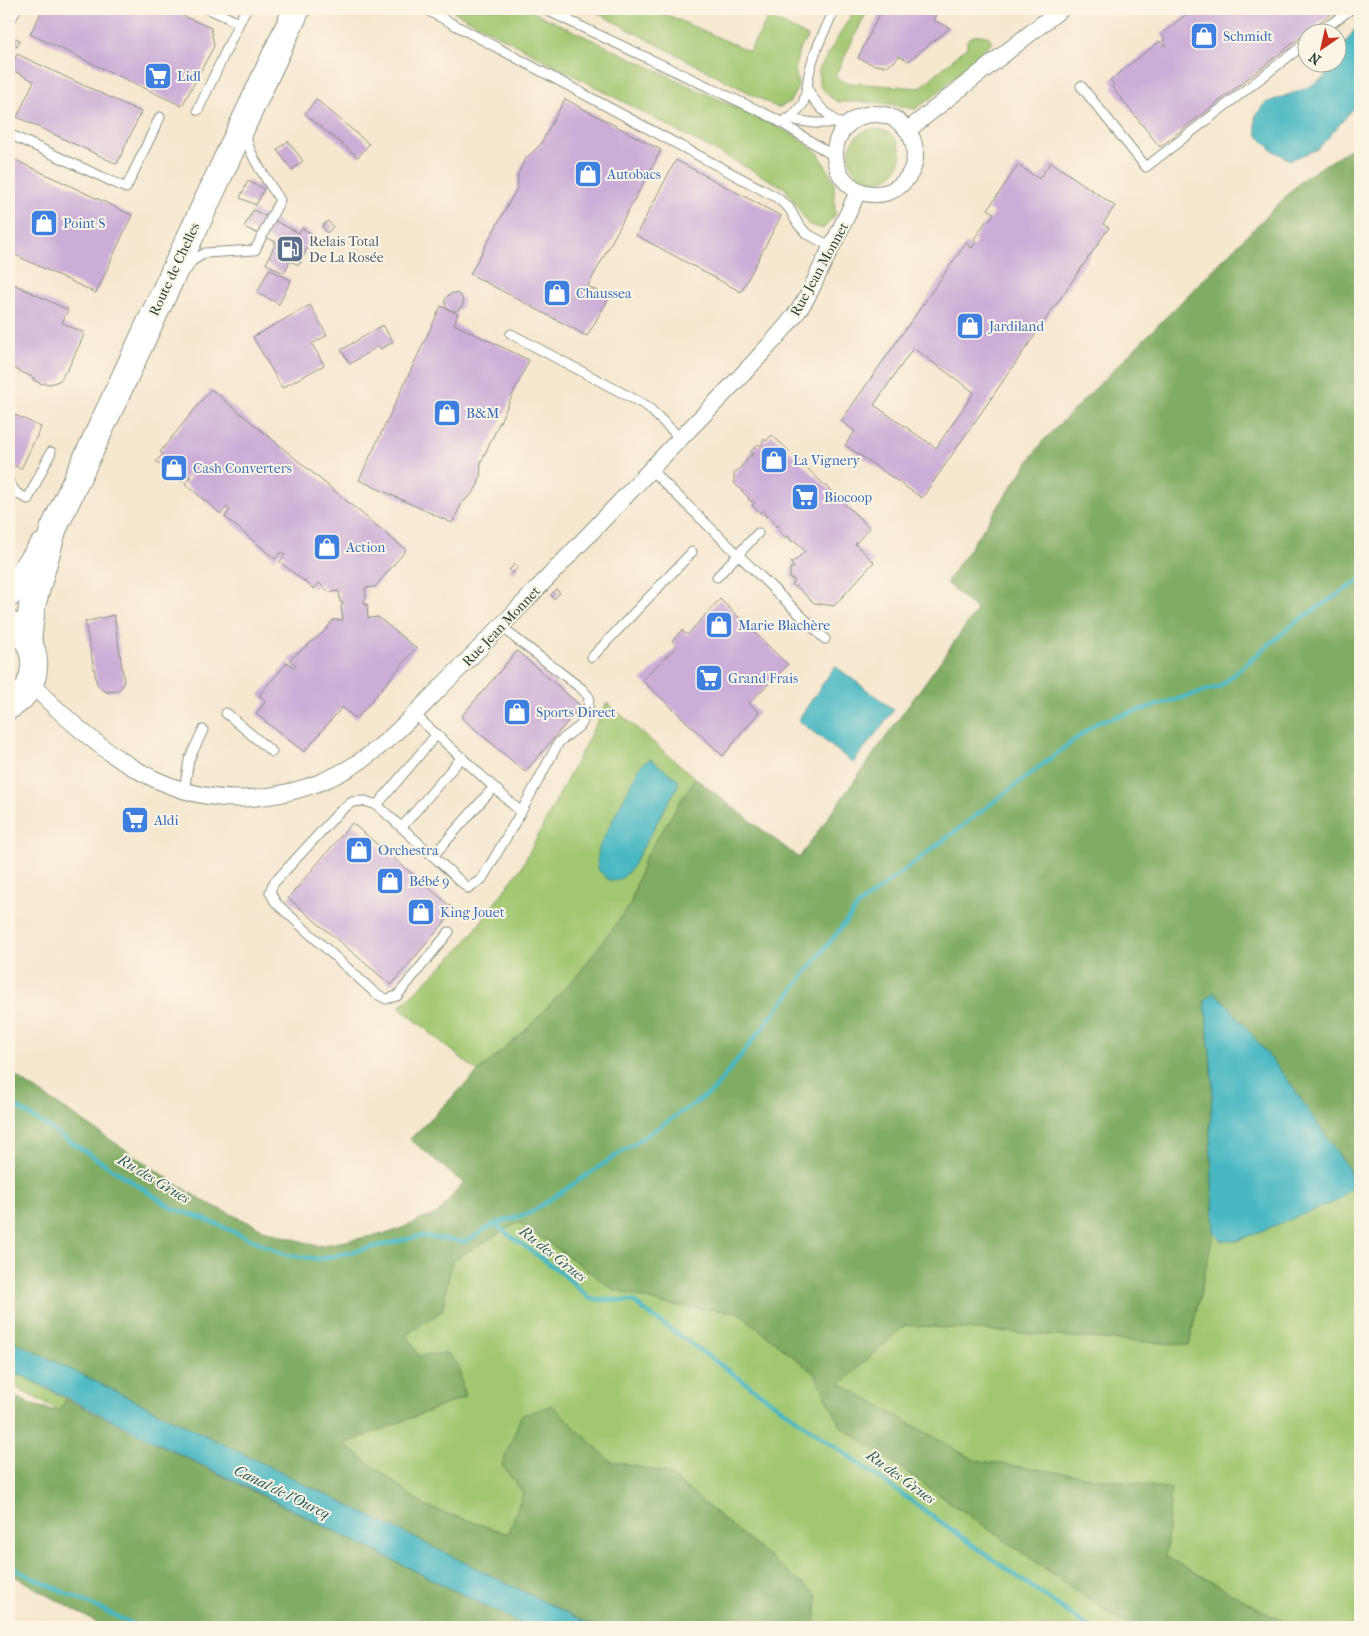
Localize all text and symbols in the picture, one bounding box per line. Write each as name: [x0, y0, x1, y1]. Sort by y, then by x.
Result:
shop icon: Schmidt: [1189, 21, 1219, 51]
north arrow: [1296, 22, 1346, 72]
place label: Schmidt: [1223, 28, 1273, 45]
text: N: [1306, 48, 1324, 68]
supermarket icon: Lidl: [143, 61, 173, 91]
place label: Lidl: [177, 68, 201, 85]
shop icon: Autobacs: [573, 159, 603, 189]
place label: Autobacs: [606, 166, 661, 183]
shop icon: Point S: [29, 208, 59, 238]
place label: Point S: [63, 215, 106, 232]
street label: Rue Jean Monnet: [787, 219, 852, 319]
street label: Route de Chelles: [145, 220, 204, 319]
place label: Relais Total De La Rosée: [309, 233, 384, 266]
fuel station icon: Relais Total De La Rosée: [275, 234, 305, 264]
shop icon: Chaussea: [542, 278, 572, 308]
place label: Chaussea: [576, 285, 632, 302]
shop icon: Jardiland: [955, 311, 985, 341]
place label: Jardiland: [988, 318, 1044, 335]
shop icon: B&M: [432, 398, 462, 428]
place label: B&M: [466, 405, 500, 422]
shop icon: La Vignery: [759, 445, 789, 475]
place label: La Vignery: [793, 452, 861, 469]
shop icon: Cash Converters: [159, 453, 189, 483]
place label: Cash Converters: [193, 460, 292, 477]
supermarket icon: Biocoop: [790, 482, 820, 512]
place label: Biocoop: [824, 489, 873, 506]
shop icon: Action: [312, 532, 342, 562]
place label: Action: [345, 539, 385, 556]
street label: Rue Jean Monnet: [459, 583, 544, 670]
shop icon: Marie Blachère: [704, 610, 734, 640]
place label: Marie Blachère: [738, 617, 830, 634]
supermarket icon: Grand Frais: [694, 663, 724, 693]
place label: Grand Frais: [728, 670, 798, 687]
shop icon: Sports Direct: [502, 697, 532, 727]
place label: Sports Direct: [536, 704, 616, 721]
supermarket icon: Aldi: [120, 805, 150, 835]
place label: Aldi: [153, 812, 179, 829]
shop icon: Orchestra: [344, 835, 374, 865]
place label: Orchestra: [378, 842, 439, 859]
shop icon: Bébé 9: [375, 866, 405, 896]
place label: Bébé 9: [409, 873, 450, 890]
shop icon: King Jouet: [406, 897, 436, 927]
place label: King Jouet: [440, 904, 505, 921]
water label: Ru des Grues: [114, 1150, 194, 1208]
water label: Ru des Grues: [515, 1221, 591, 1286]
water label: Ru des Grues: [862, 1445, 939, 1508]
water label: Canal de l'Ourcq: [231, 1461, 333, 1523]

